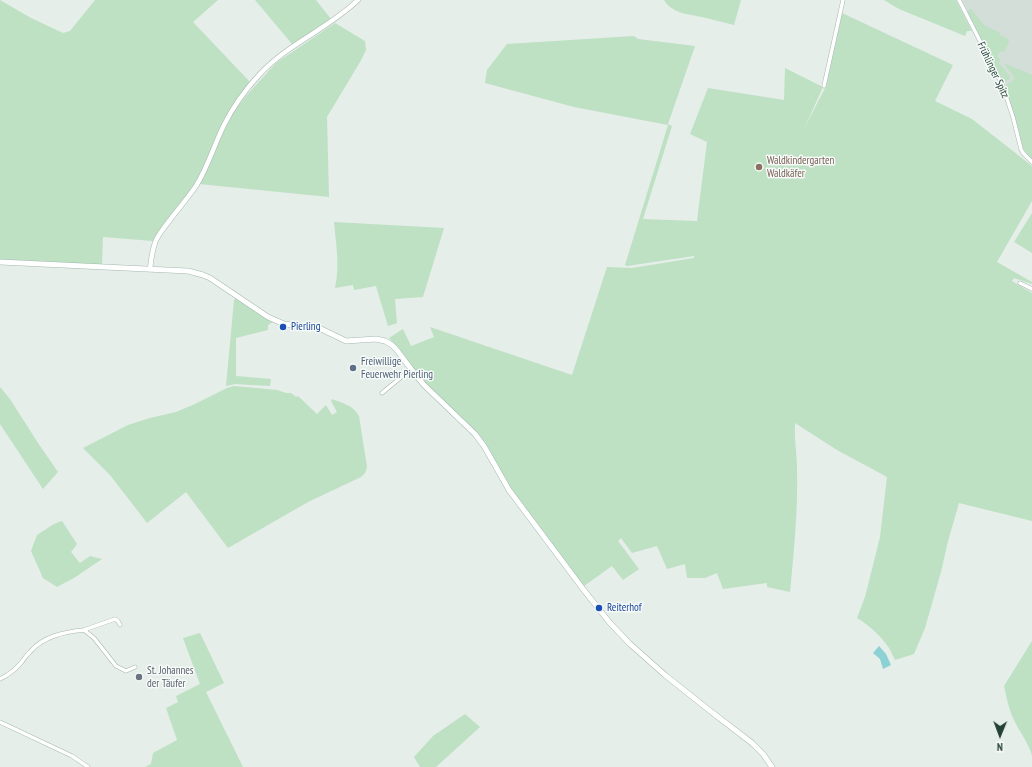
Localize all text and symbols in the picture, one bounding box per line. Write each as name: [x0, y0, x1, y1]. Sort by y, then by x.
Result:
street label: Frühlinger Spitz: [974, 40, 1012, 100]
place label: Waldkindergarten Waldkäfer: [767, 154, 834, 180]
marker: Waldkindergarten Waldkäfer: [754, 162, 764, 172]
place label: Pierling: [291, 320, 320, 334]
marker: Pierling: [278, 322, 288, 332]
place label: Freiwillige Feuerwehr Pierling: [361, 355, 433, 381]
marker: Freiwillige Feuerwehr Pierling: [348, 363, 358, 373]
place label: Reiterhof: [607, 601, 642, 615]
marker: Reiterhof: [594, 603, 604, 613]
place label: St. Johannes der Täufer: [147, 664, 194, 690]
marker: St. Johannes der Täufer: [134, 672, 144, 682]
north arrow: [980, 715, 1020, 755]
text: N: [997, 740, 1003, 754]

